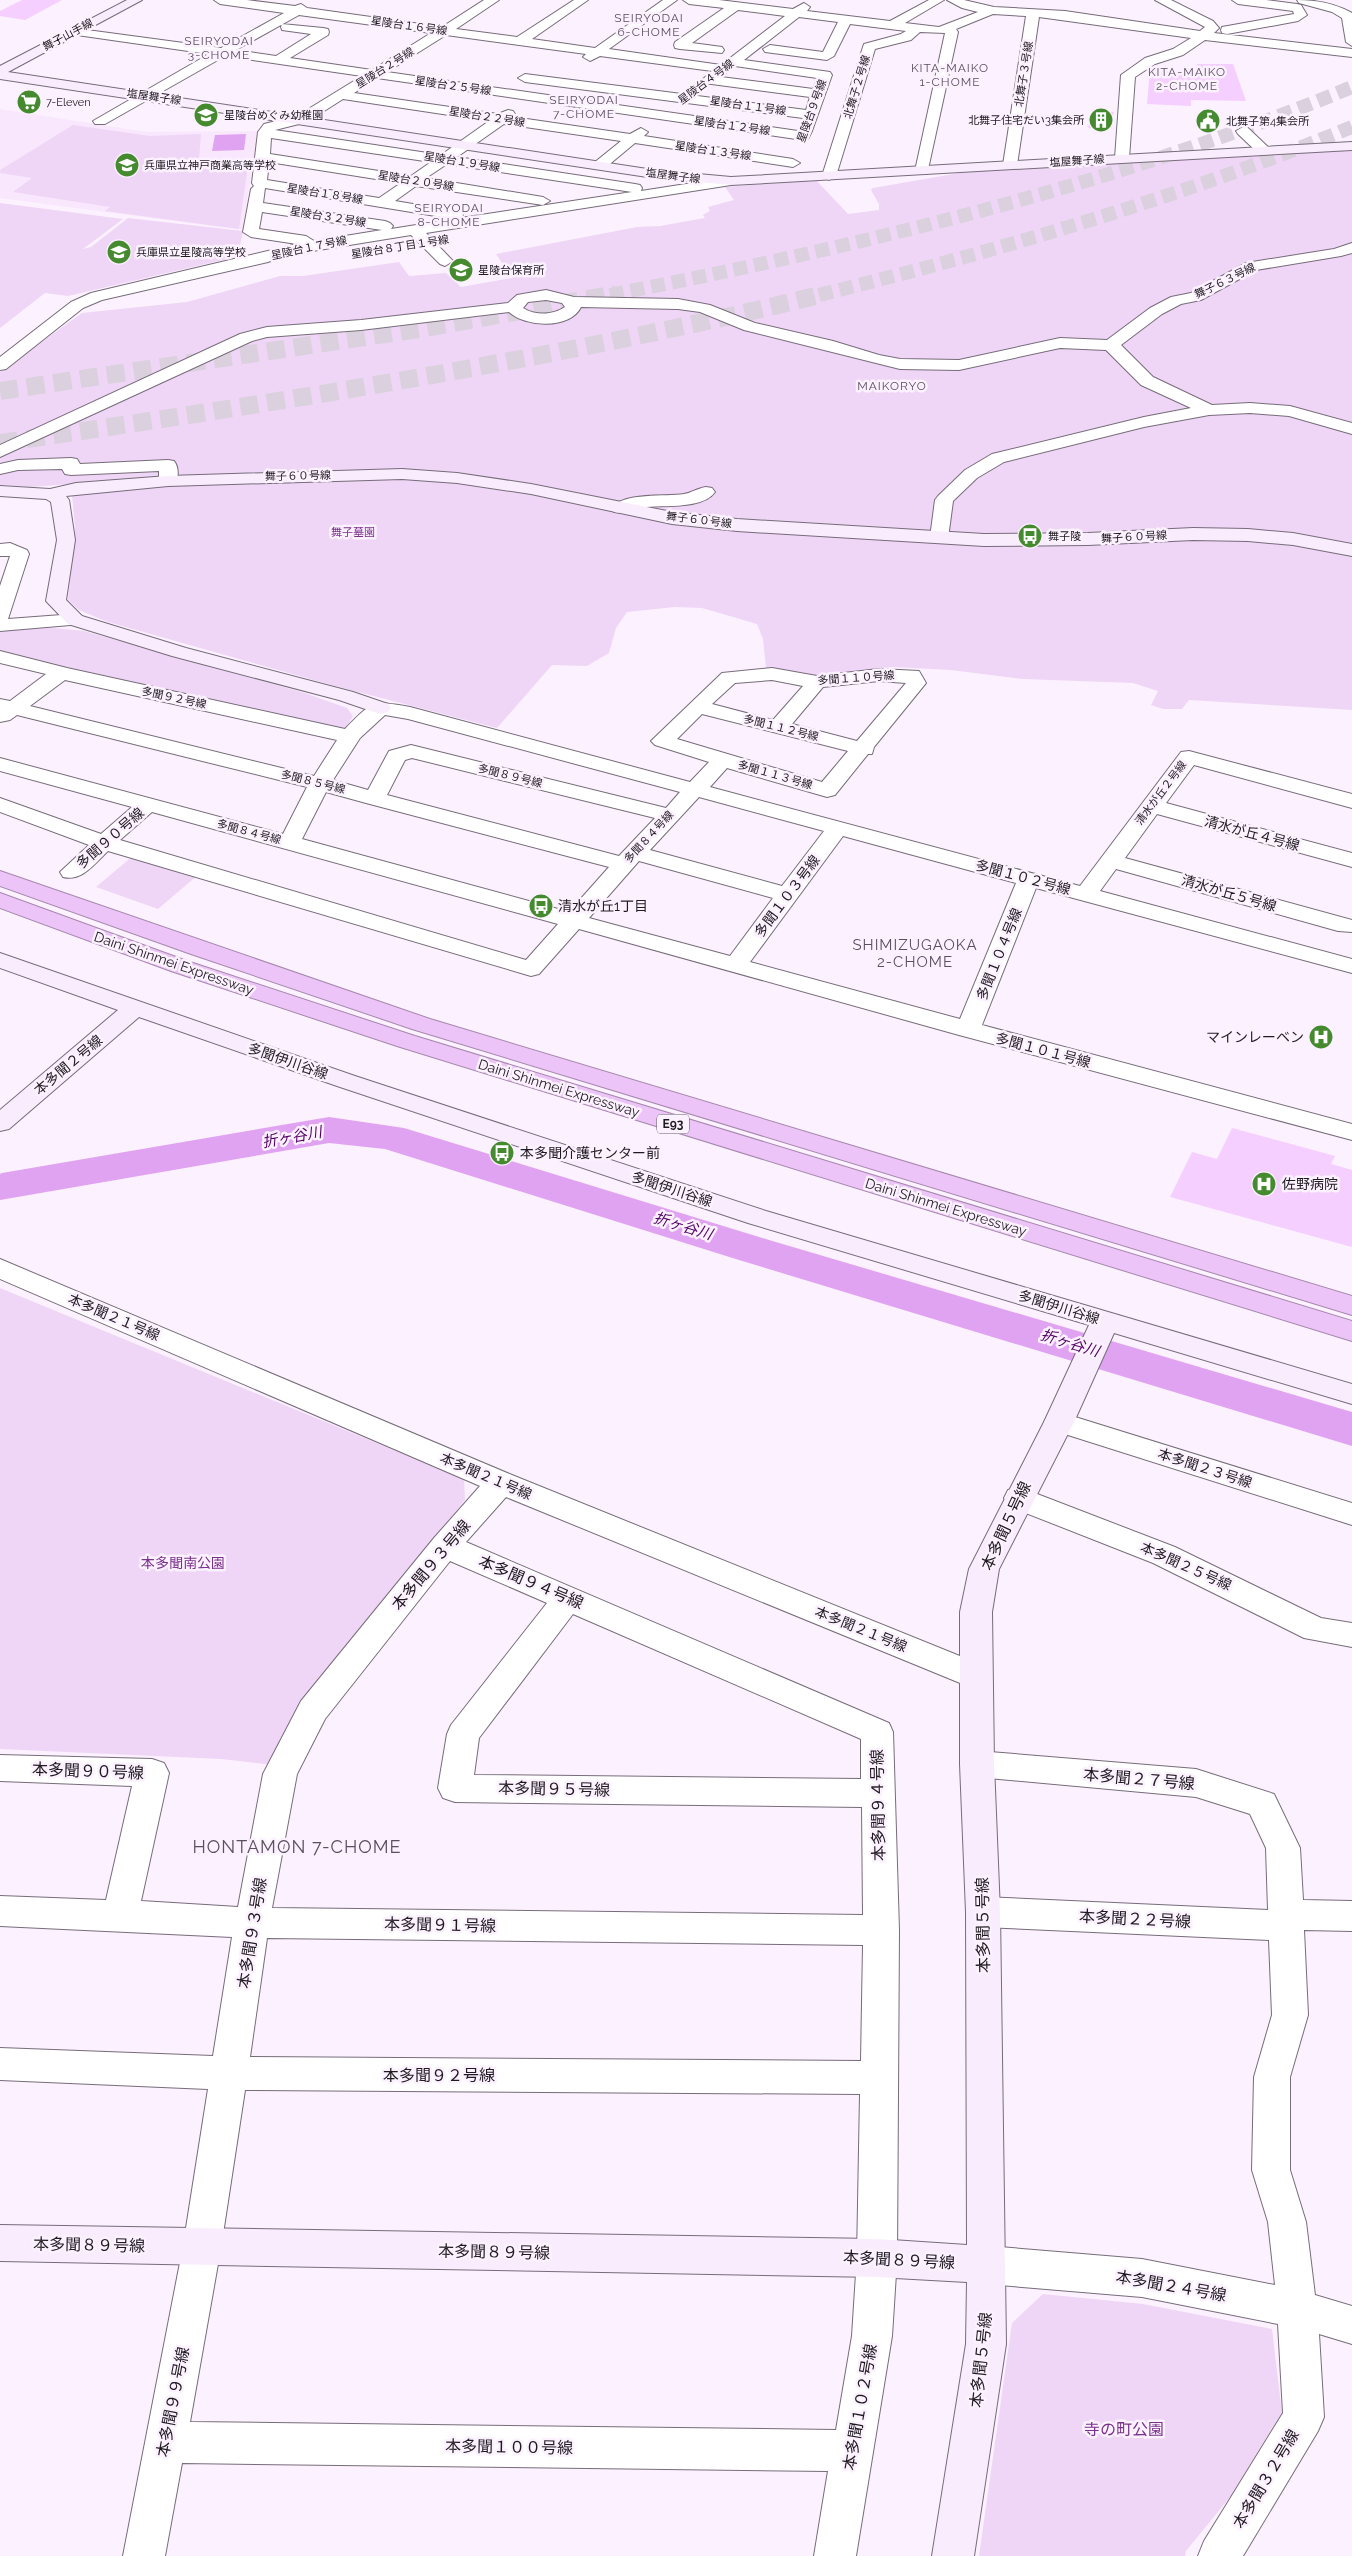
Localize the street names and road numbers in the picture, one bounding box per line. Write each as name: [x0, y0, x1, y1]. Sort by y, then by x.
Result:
street label: 星陵台１６号線: [370, 14, 448, 38]
street label: 舞子山手線: [41, 16, 95, 54]
street label: 北舞子３号線: [1012, 40, 1036, 108]
street label: 星陵台２号線: [354, 45, 416, 91]
street label: 北舞子２号線: [841, 54, 873, 120]
street label: 星陵台４号線: [676, 57, 736, 107]
street label: 星陵台２５号線: [414, 74, 492, 98]
street label: 星陵台９号線: [795, 78, 829, 144]
street label: 塩屋舞子線: [126, 87, 182, 107]
street label: 星陵台１１号線: [709, 94, 787, 118]
street label: 星陵台２２号線: [448, 105, 526, 129]
street label: 星陵台１２号線: [693, 114, 771, 138]
street label: 星陵台１３号線: [674, 139, 752, 163]
street label: 星陵台１９号線: [423, 150, 501, 174]
street label: 塩屋舞子線: [1049, 153, 1105, 169]
street label: 塩屋舞子線: [645, 166, 701, 186]
street label: 星陵台２０号線: [377, 169, 455, 193]
street label: 星陵台１８号線: [286, 182, 364, 206]
street label: 星陵台３２号線: [289, 205, 367, 229]
street label: 星陵台８丁目１号線: [350, 233, 450, 261]
street label: 星陵台１７号線: [270, 234, 348, 262]
street label: 舞子６３号線: [1192, 261, 1258, 301]
street label: 舞子６０号線: [265, 469, 331, 483]
street label: 舞子６０号線: [665, 510, 733, 530]
street label: 舞子６０号線: [1101, 529, 1167, 545]
street label: 多聞１１０号線: [817, 669, 895, 687]
street label: 多聞９２号線: [140, 685, 208, 711]
street label: 多聞１１２号線: [742, 712, 820, 744]
street label: 多聞１１３号線: [736, 758, 814, 792]
street label: 清水が丘２号線: [1133, 758, 1189, 828]
street label: 多聞８９号線: [476, 762, 544, 790]
street label: 多聞８５号線: [279, 768, 347, 796]
street label: 多聞９０号線: [73, 804, 147, 872]
street label: 多聞８４号線: [622, 808, 676, 866]
street label: 清水が丘４号線: [1203, 813, 1301, 853]
street label: 多聞８４号線: [215, 817, 283, 847]
street label: 多聞１０３号線: [751, 852, 823, 940]
street label: 多聞１０２号線: [974, 857, 1072, 897]
street label: 清水が丘５号線: [1180, 872, 1278, 914]
street label: 多聞１０４号線: [973, 906, 1025, 1002]
street label: Daini Shinmei Expressway: [92, 928, 256, 998]
street label: 多聞１０１号線: [994, 1030, 1092, 1070]
street label: 本多聞２号線: [31, 1032, 105, 1098]
street label: 多聞伊川谷線: [246, 1040, 330, 1082]
street label: Daini Shinmei Expressway: [476, 1056, 642, 1120]
road number: E93: [657, 1114, 689, 1134]
street label: 多聞伊川谷線: [630, 1168, 714, 1210]
street label: Daini Shinmei Expressway: [863, 1175, 1029, 1239]
street label: 多聞伊川谷線: [1016, 1287, 1102, 1327]
street label: 本多聞２１号線: [66, 1290, 162, 1344]
street label: 本多聞２３号線: [1156, 1445, 1254, 1491]
street label: 本多聞２１号線: [438, 1449, 534, 1503]
street label: 本多聞５号線: [977, 1478, 1035, 1574]
street label: 本多聞９３号線: [388, 1516, 474, 1614]
street label: 本多聞２５号線: [1138, 1539, 1234, 1593]
street label: 本多聞９４号線: [476, 1551, 586, 1613]
street label: 本多聞２１号線: [813, 1603, 909, 1655]
street label: 本多聞９４号線: [868, 1749, 888, 1861]
street label: 本多聞９０号線: [32, 1760, 144, 1782]
street label: 本多聞２７号線: [1082, 1765, 1196, 1793]
street label: 本多聞９５号線: [498, 1779, 610, 1799]
street label: 本多聞９３号線: [234, 1876, 270, 1990]
street label: 本多聞５号線: [973, 1877, 993, 1973]
street label: 本多聞２２号線: [1079, 1907, 1191, 1931]
street label: 本多聞９１号線: [384, 1915, 496, 1935]
street label: 本多聞９２号線: [383, 2066, 495, 2085]
street label: 本多聞８９号線: [33, 2235, 145, 2255]
street label: 本多聞８９号線: [438, 2242, 550, 2262]
street label: 本多聞８９号線: [843, 2248, 955, 2272]
street label: 本多聞２４号線: [1114, 2267, 1228, 2305]
street label: 本多聞５号線: [967, 2311, 995, 2409]
street label: 本多聞１０２号線: [840, 2342, 880, 2472]
street label: 本多聞９９号線: [153, 2345, 193, 2459]
street label: 本多聞３２号線: [1229, 2426, 1303, 2532]
street label: 本多聞１００号線: [445, 2436, 573, 2458]

